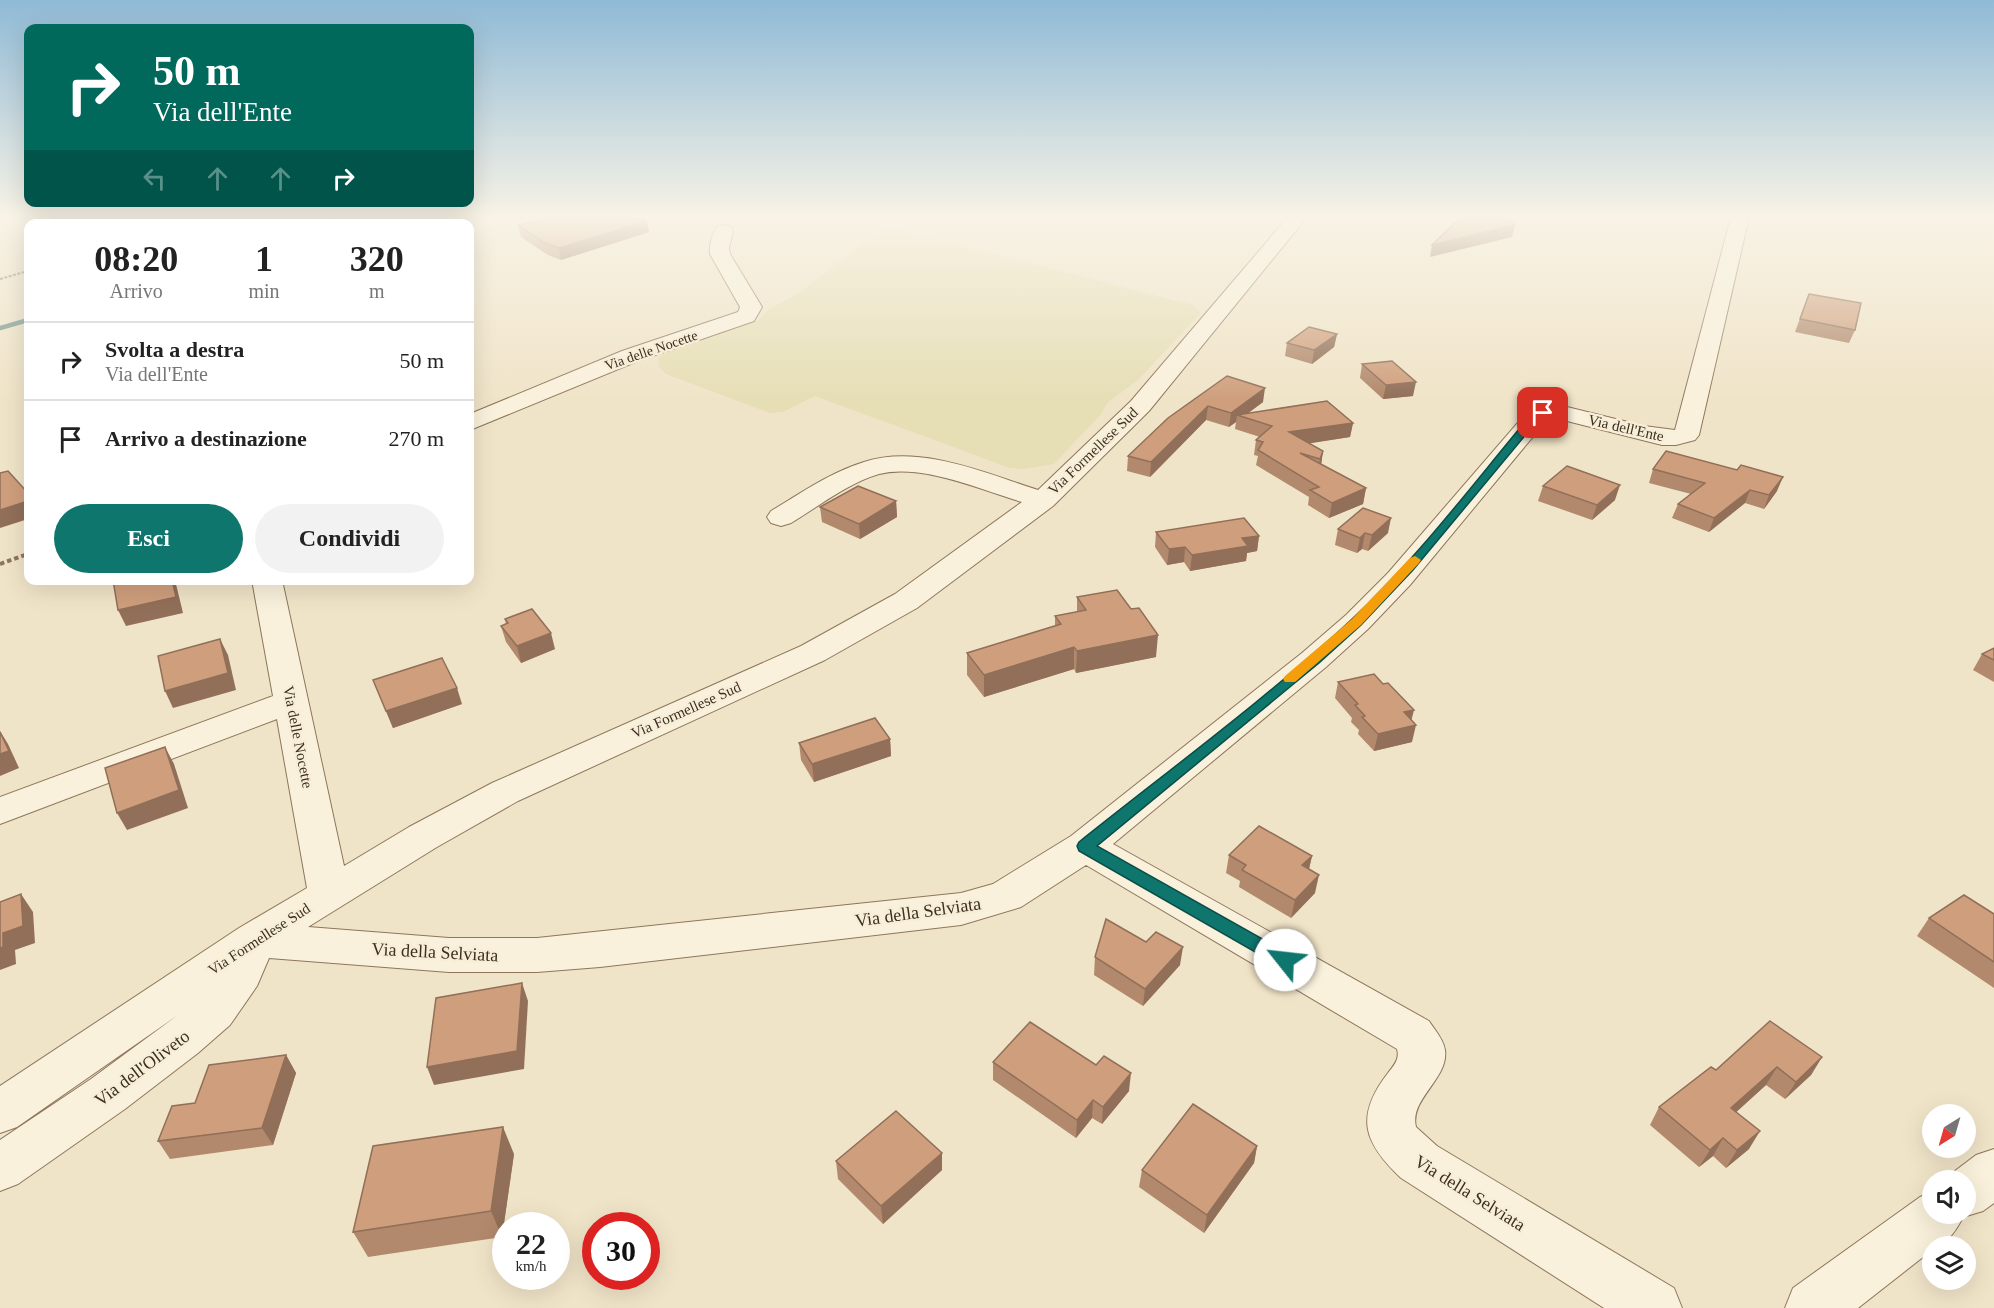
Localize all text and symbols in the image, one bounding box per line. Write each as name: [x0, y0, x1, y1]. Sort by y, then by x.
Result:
icon: right: [54, 48, 132, 126]
text: 50 m: [153, 48, 241, 94]
text: Via dell'Ente: [153, 97, 292, 127]
icon: left: [138, 162, 171, 195]
icon: ahead: [201, 162, 234, 195]
icon: ahead: [264, 162, 297, 195]
icon: right: [327, 162, 360, 195]
text: 08:20: [94, 239, 178, 279]
text: 1: [255, 239, 273, 279]
text: 320: [350, 239, 404, 279]
text: Arrivo: [110, 280, 163, 302]
text: min: [248, 280, 280, 302]
text: m: [369, 280, 385, 302]
street label: Via delle Nocette: [603, 328, 700, 373]
text: Svolta a destra: [105, 337, 244, 362]
icon: right: [54, 345, 87, 378]
text: 50 m: [399, 348, 444, 373]
text: Via dell'Ente: [105, 363, 208, 385]
pin: [1517, 387, 1568, 438]
icon: arrive: [1526, 396, 1559, 429]
street label: Via Formellese Sud: [1045, 404, 1141, 498]
street label: Via dell'Ente: [1587, 412, 1666, 445]
icon: arrive: [54, 423, 87, 456]
text: Arrivo a destinazione: [105, 426, 307, 451]
text: 270 m: [388, 426, 444, 451]
button: Esci: [54, 504, 243, 573]
button: Condividi: [255, 504, 444, 573]
street label: Via Formellese Sud: [629, 678, 744, 741]
street label: Via delle Nocette: [280, 684, 316, 790]
street label: Via della Selviata: [854, 893, 982, 931]
street label: Via Formellese Sud: [205, 900, 313, 978]
position arrow: [1253, 928, 1317, 992]
street label: Via della Selviata: [371, 939, 499, 965]
street label: Via dell'Oliveto: [91, 1026, 193, 1110]
north arrow: [1922, 1104, 1976, 1158]
map controls: [1922, 1104, 1976, 1290]
street label: Via della Selviata: [1411, 1151, 1529, 1235]
button: sound: [1922, 1170, 1976, 1224]
speed limit sign: 30: [582, 1212, 660, 1290]
text: 22: [516, 1227, 546, 1260]
button: layers: [1922, 1236, 1976, 1290]
text: km/h: [516, 1258, 546, 1274]

